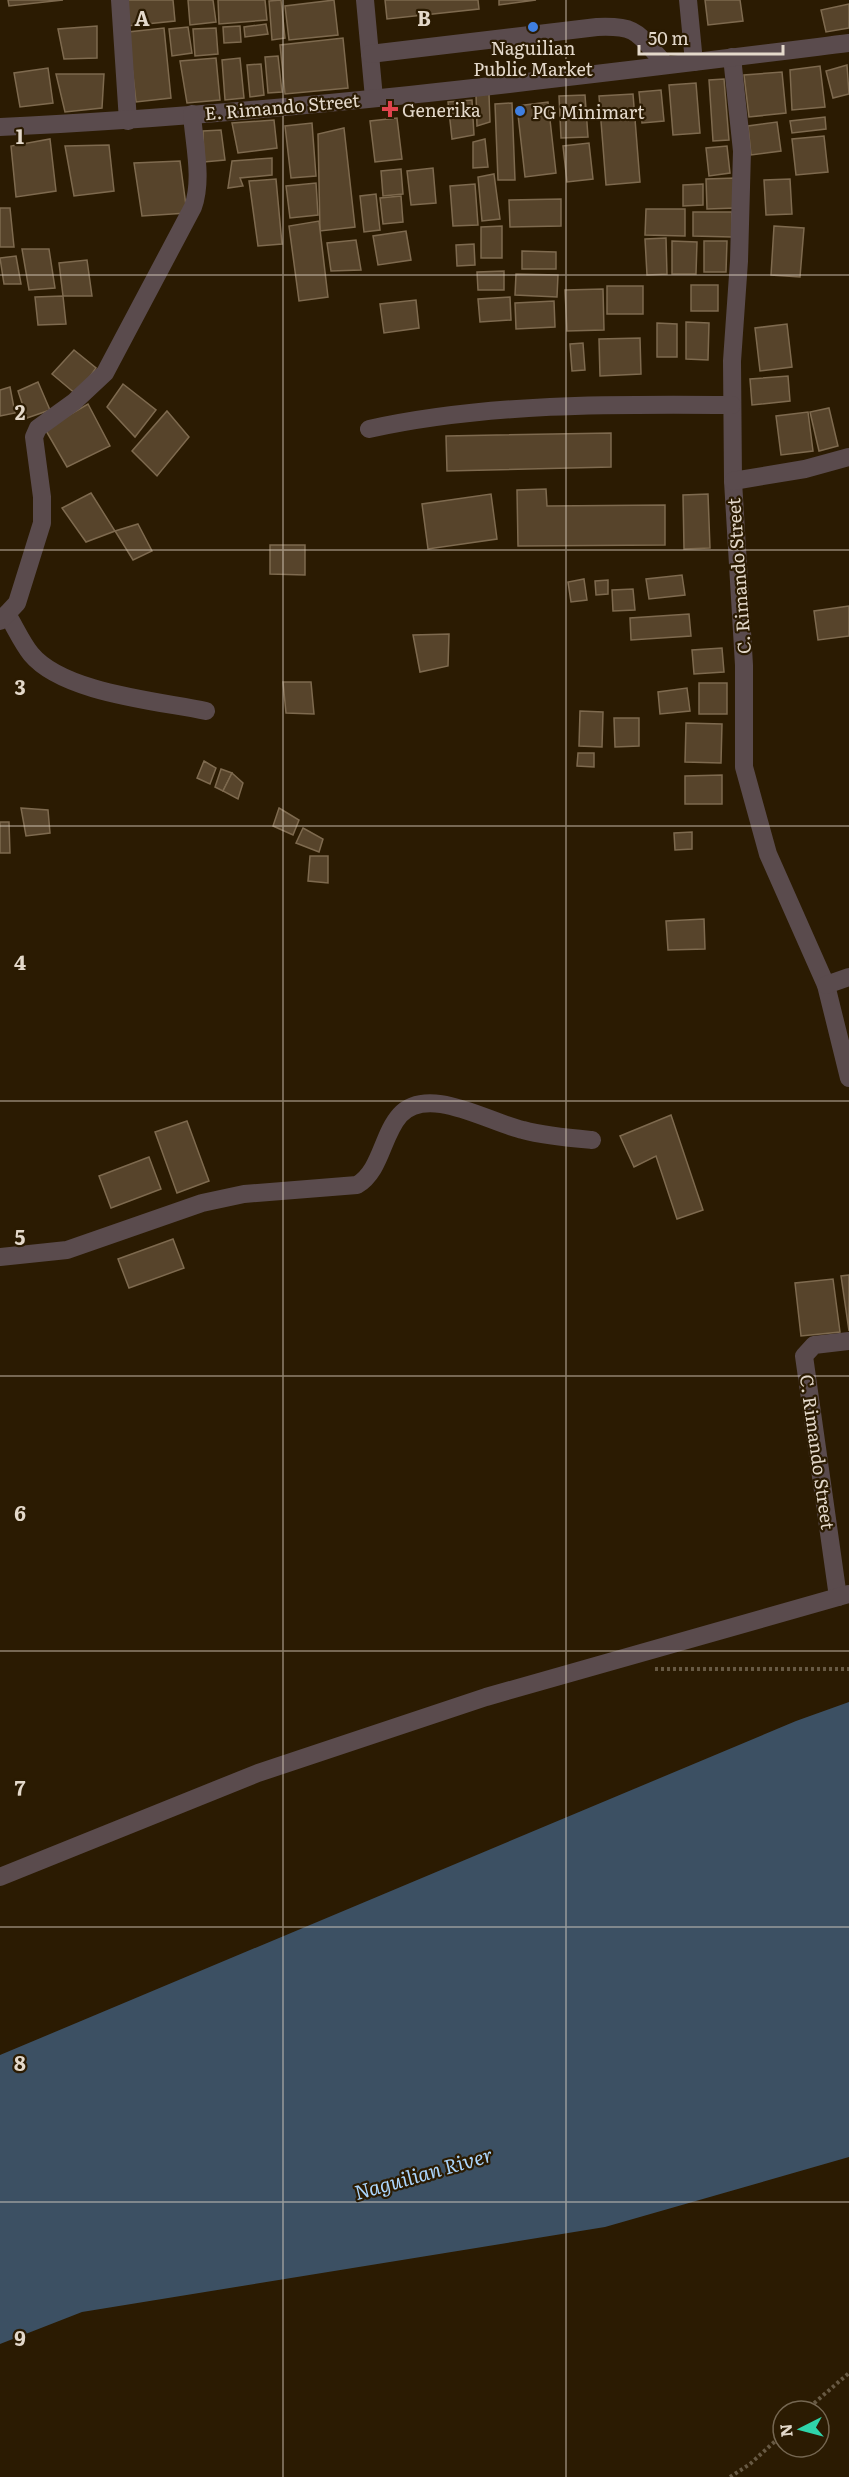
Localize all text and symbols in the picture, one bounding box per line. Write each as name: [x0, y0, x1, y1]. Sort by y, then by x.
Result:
text: A: [134, 2, 150, 32]
text: B: [417, 2, 431, 32]
scale bar: [639, 18, 783, 56]
marker: Naguilian Public Market: [526, 20, 540, 34]
text: 50 m: [648, 24, 689, 51]
place label: Naguilian Public Market: [473, 34, 594, 82]
street label: E. Rimando Street: [203, 86, 361, 126]
place label: Generika: [402, 96, 481, 123]
place label: PG Minimart: [532, 98, 645, 125]
marker: Generika: [383, 102, 397, 116]
marker: PG Minimart: [513, 104, 527, 118]
text: 1: [16, 120, 24, 150]
text: 2: [15, 396, 26, 426]
street label: C. Rimando Street: [719, 496, 757, 655]
text: 3: [14, 671, 26, 701]
text: 4: [14, 946, 26, 976]
text: 5: [15, 1221, 26, 1251]
street label: C. Rimando Street: [794, 1373, 842, 1532]
text: 6: [14, 1497, 26, 1527]
text: 7: [15, 1772, 26, 1802]
text: 8: [14, 2047, 26, 2077]
water label: Naguilian River: [350, 2138, 496, 2206]
text: 9: [14, 2322, 26, 2352]
north arrow: [771, 2399, 831, 2459]
text: N: [772, 2423, 798, 2439]

